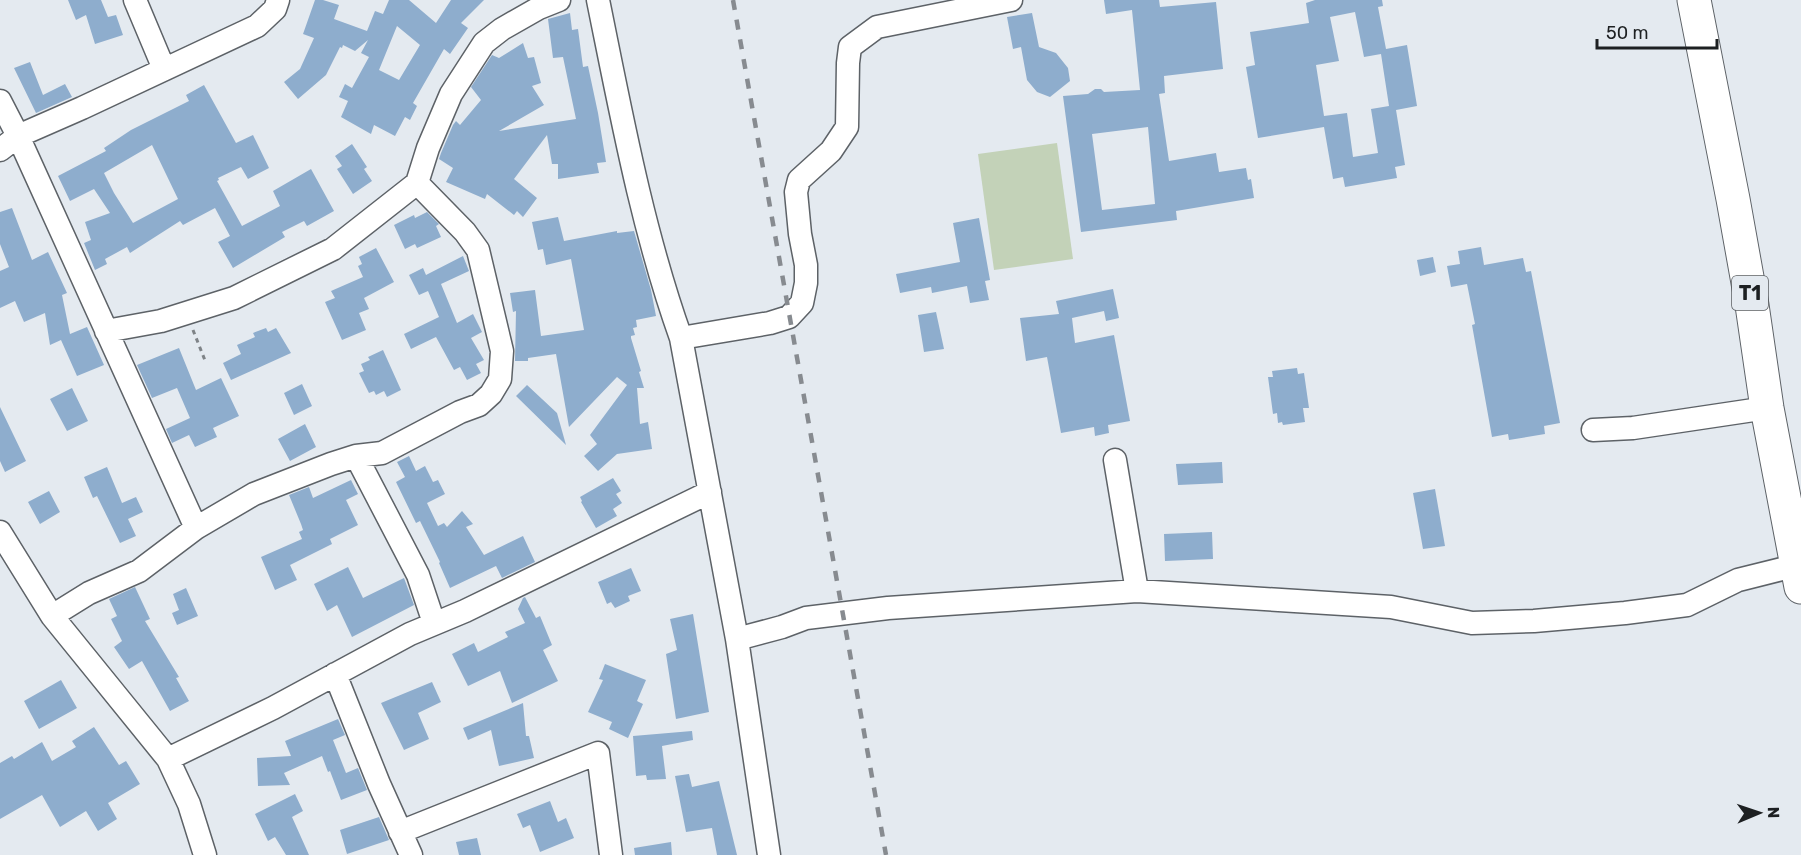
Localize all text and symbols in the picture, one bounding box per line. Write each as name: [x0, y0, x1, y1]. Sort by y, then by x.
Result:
scale bar: [1597, 12, 1717, 50]
text: 50 m: [1606, 22, 1649, 44]
road number: T1: [1732, 276, 1768, 310]
north arrow: [1729, 783, 1789, 843]
text: N: [1764, 806, 1783, 819]

